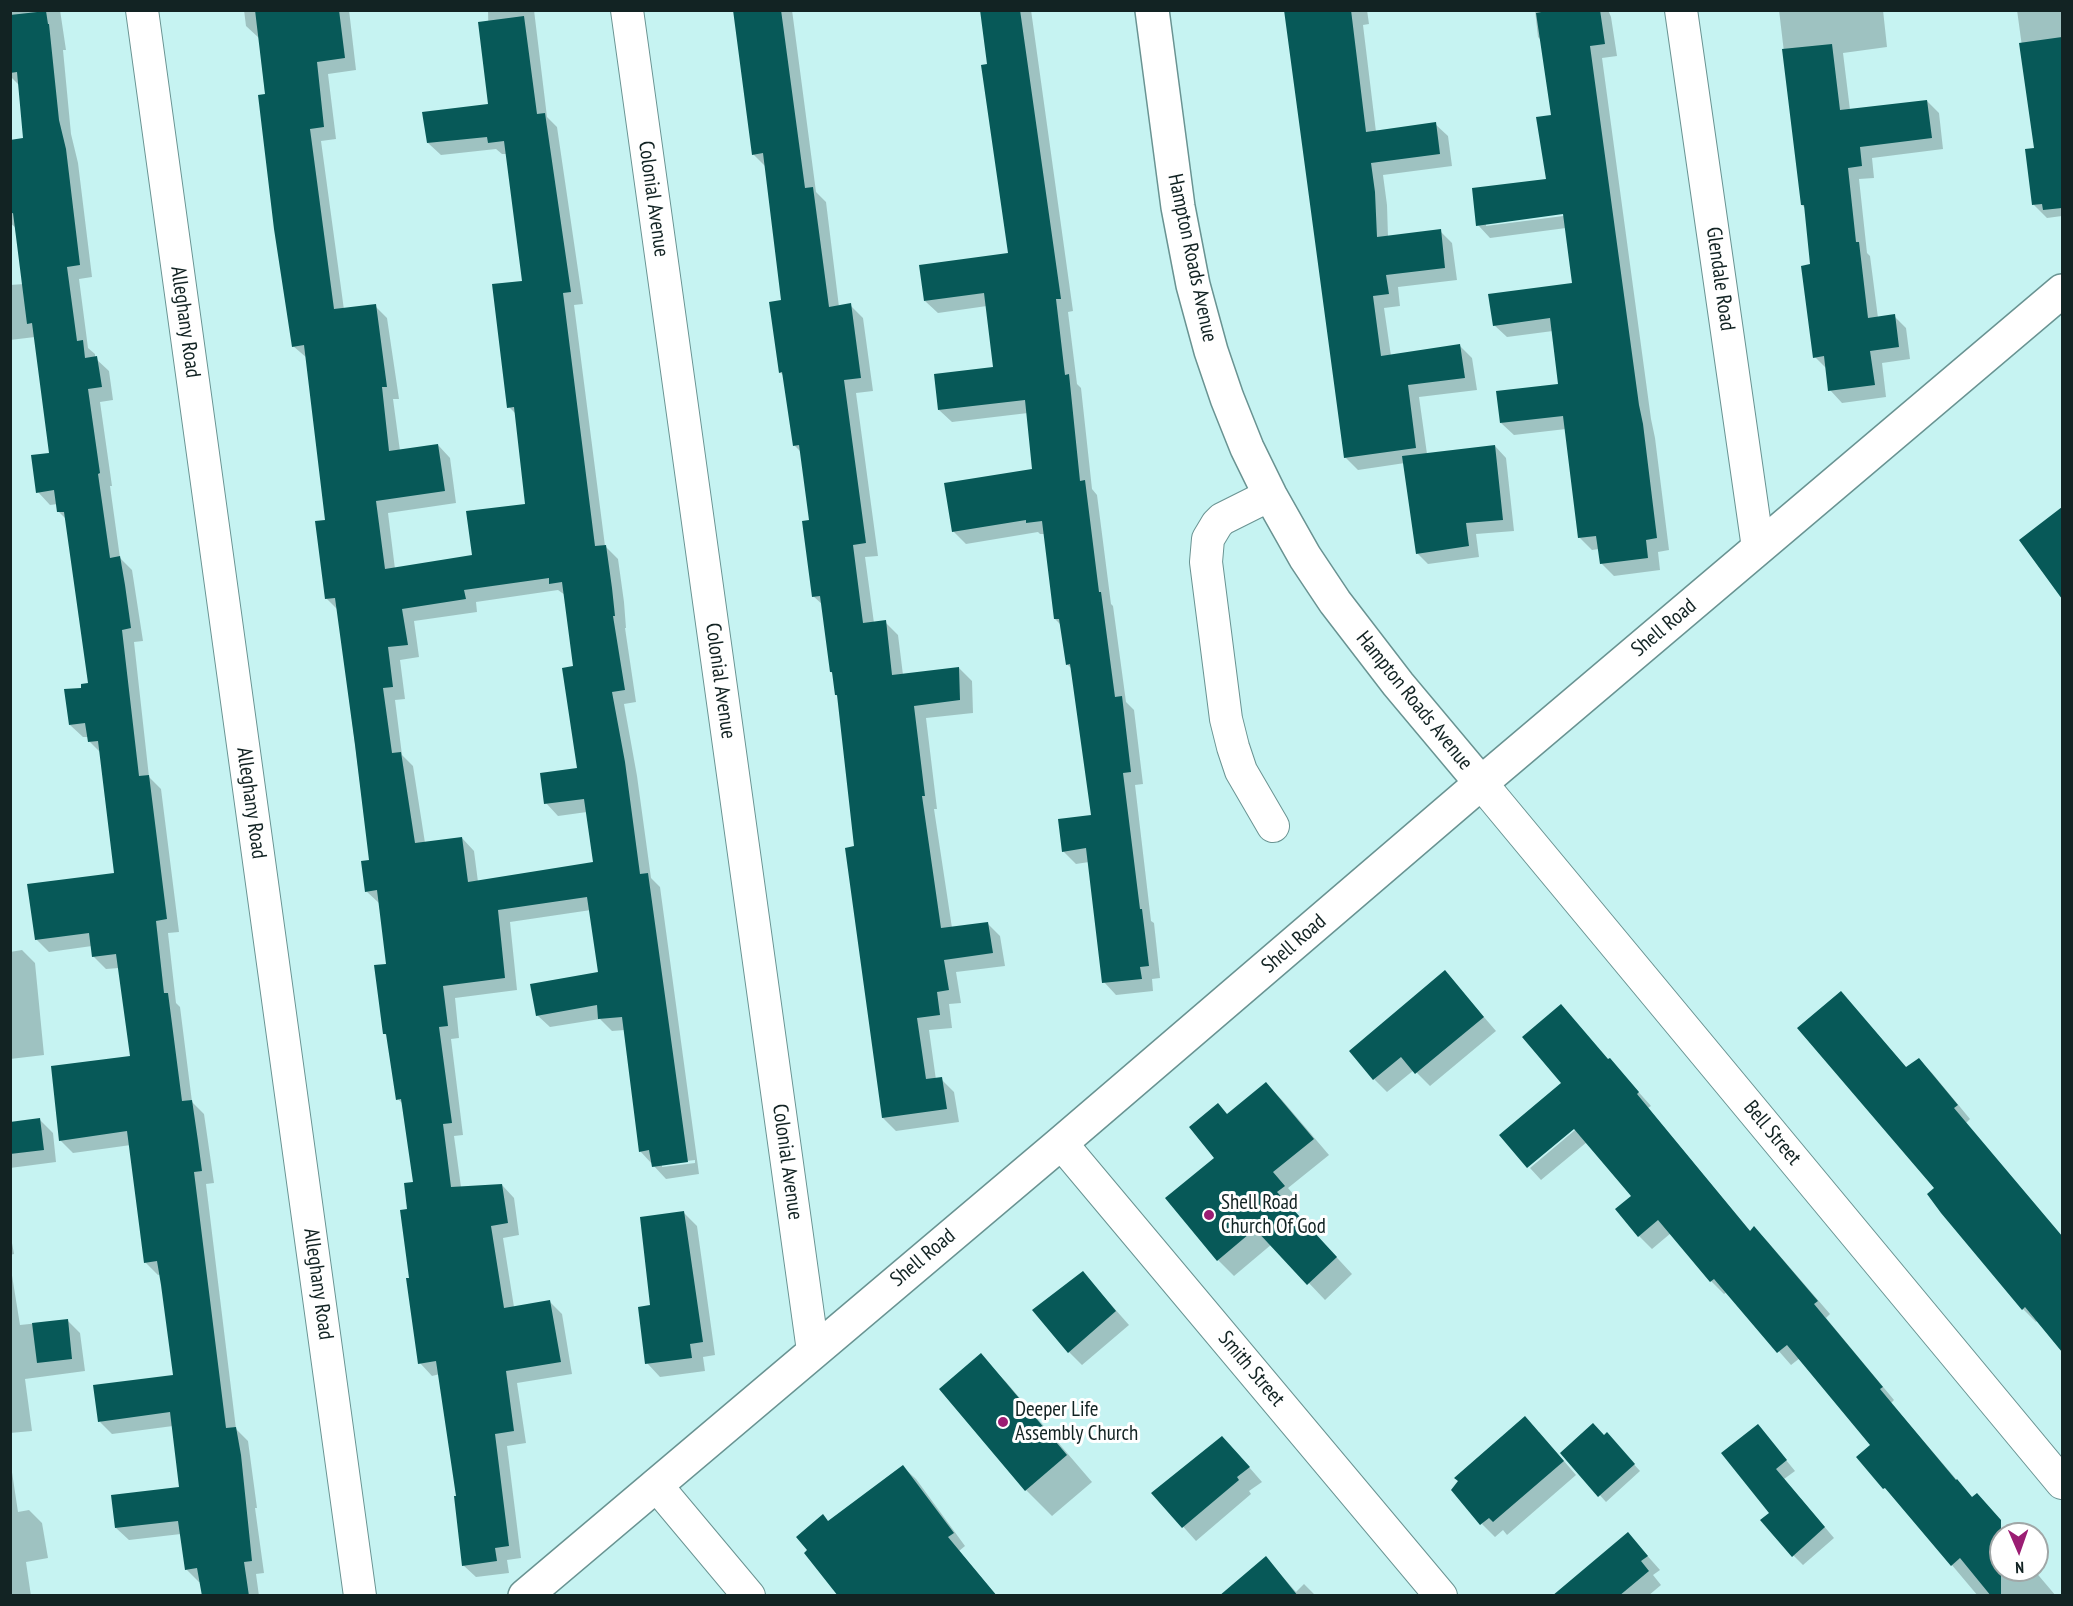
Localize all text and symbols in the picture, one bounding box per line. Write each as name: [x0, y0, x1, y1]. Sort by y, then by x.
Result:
street label: Colonial Avenue: [632, 139, 674, 259]
street label: Hampton Roads Avenue: [1162, 172, 1222, 344]
street label: Glendale Road: [1700, 226, 1740, 332]
street label: Alleghany Road: [165, 265, 205, 379]
street label: Shell Road: [1626, 594, 1702, 662]
street label: Colonial Avenue: [699, 621, 741, 741]
street label: Hampton Roads Avenue: [1350, 627, 1478, 775]
street label: Alleghany Road: [231, 746, 271, 860]
street label: Shell Road: [1257, 909, 1331, 979]
street label: Bell Street: [1738, 1096, 1806, 1170]
street label: Colonial Avenue: [766, 1102, 808, 1222]
place label: Shell Road Church Of God: [1221, 1190, 1326, 1240]
marker: Shell Road Church Of God: [1202, 1208, 1216, 1222]
street label: Shell Road: [885, 1224, 961, 1292]
street label: Alleghany Road: [298, 1227, 338, 1341]
street label: Smith Street: [1212, 1326, 1290, 1412]
place label: Deeper Life Assembly Church: [1015, 1397, 1138, 1447]
marker: Deeper Life Assembly Church: [996, 1415, 1010, 1429]
north arrow: [1989, 1522, 2049, 1582]
text: N: [2015, 1558, 2024, 1578]

